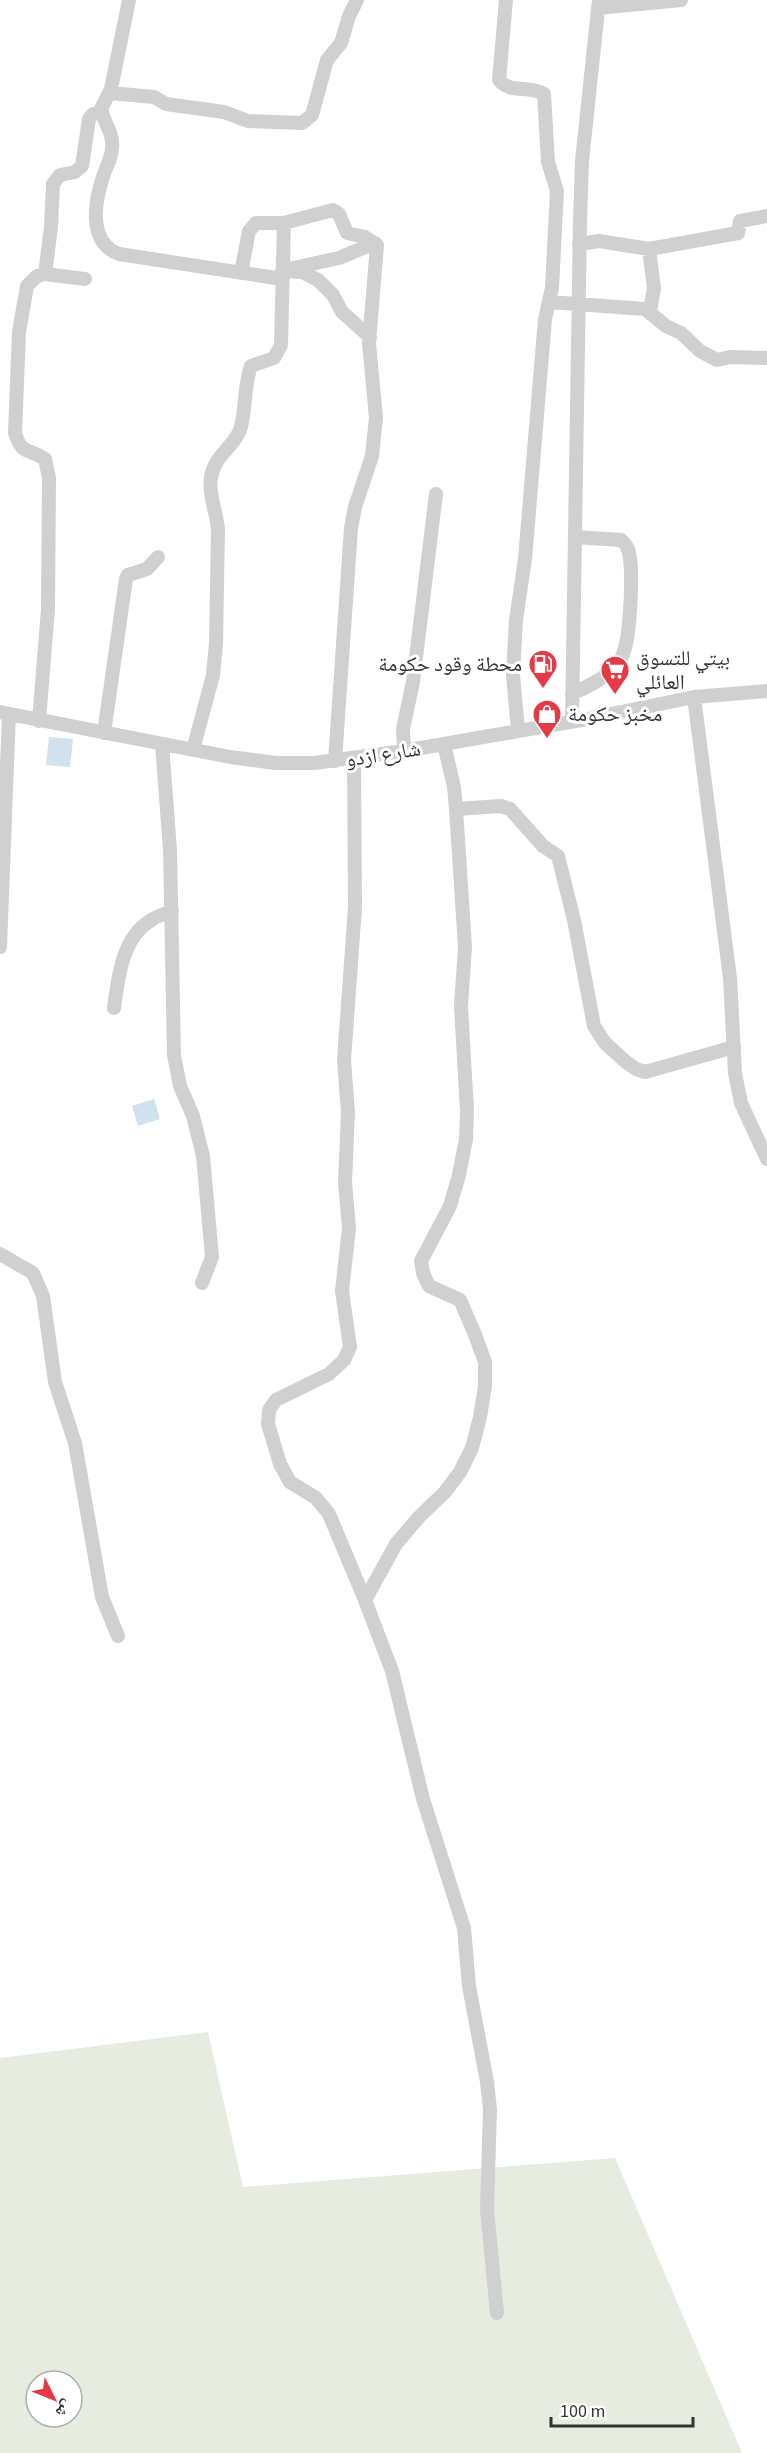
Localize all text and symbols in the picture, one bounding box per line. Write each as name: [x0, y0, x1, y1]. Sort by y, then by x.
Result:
place label: بيتي للتسوق العائلي: [636, 643, 730, 698]
fuel station icon: محطة وقود حكومة: [527, 648, 559, 690]
place label: محطة وقود حكومة: [378, 649, 522, 679]
supermarket icon: بيتي للتسوق العائلي: [599, 654, 631, 696]
shop icon: مخبز حكومة: [531, 698, 563, 740]
place label: مخبز حكومة: [568, 699, 662, 729]
street label: شارع ازدو: [343, 733, 423, 775]
north arrow: [24, 2369, 84, 2429]
scale bar: [551, 2390, 694, 2428]
text: ش: [50, 2395, 78, 2422]
text: 100 m: [560, 2399, 605, 2424]

